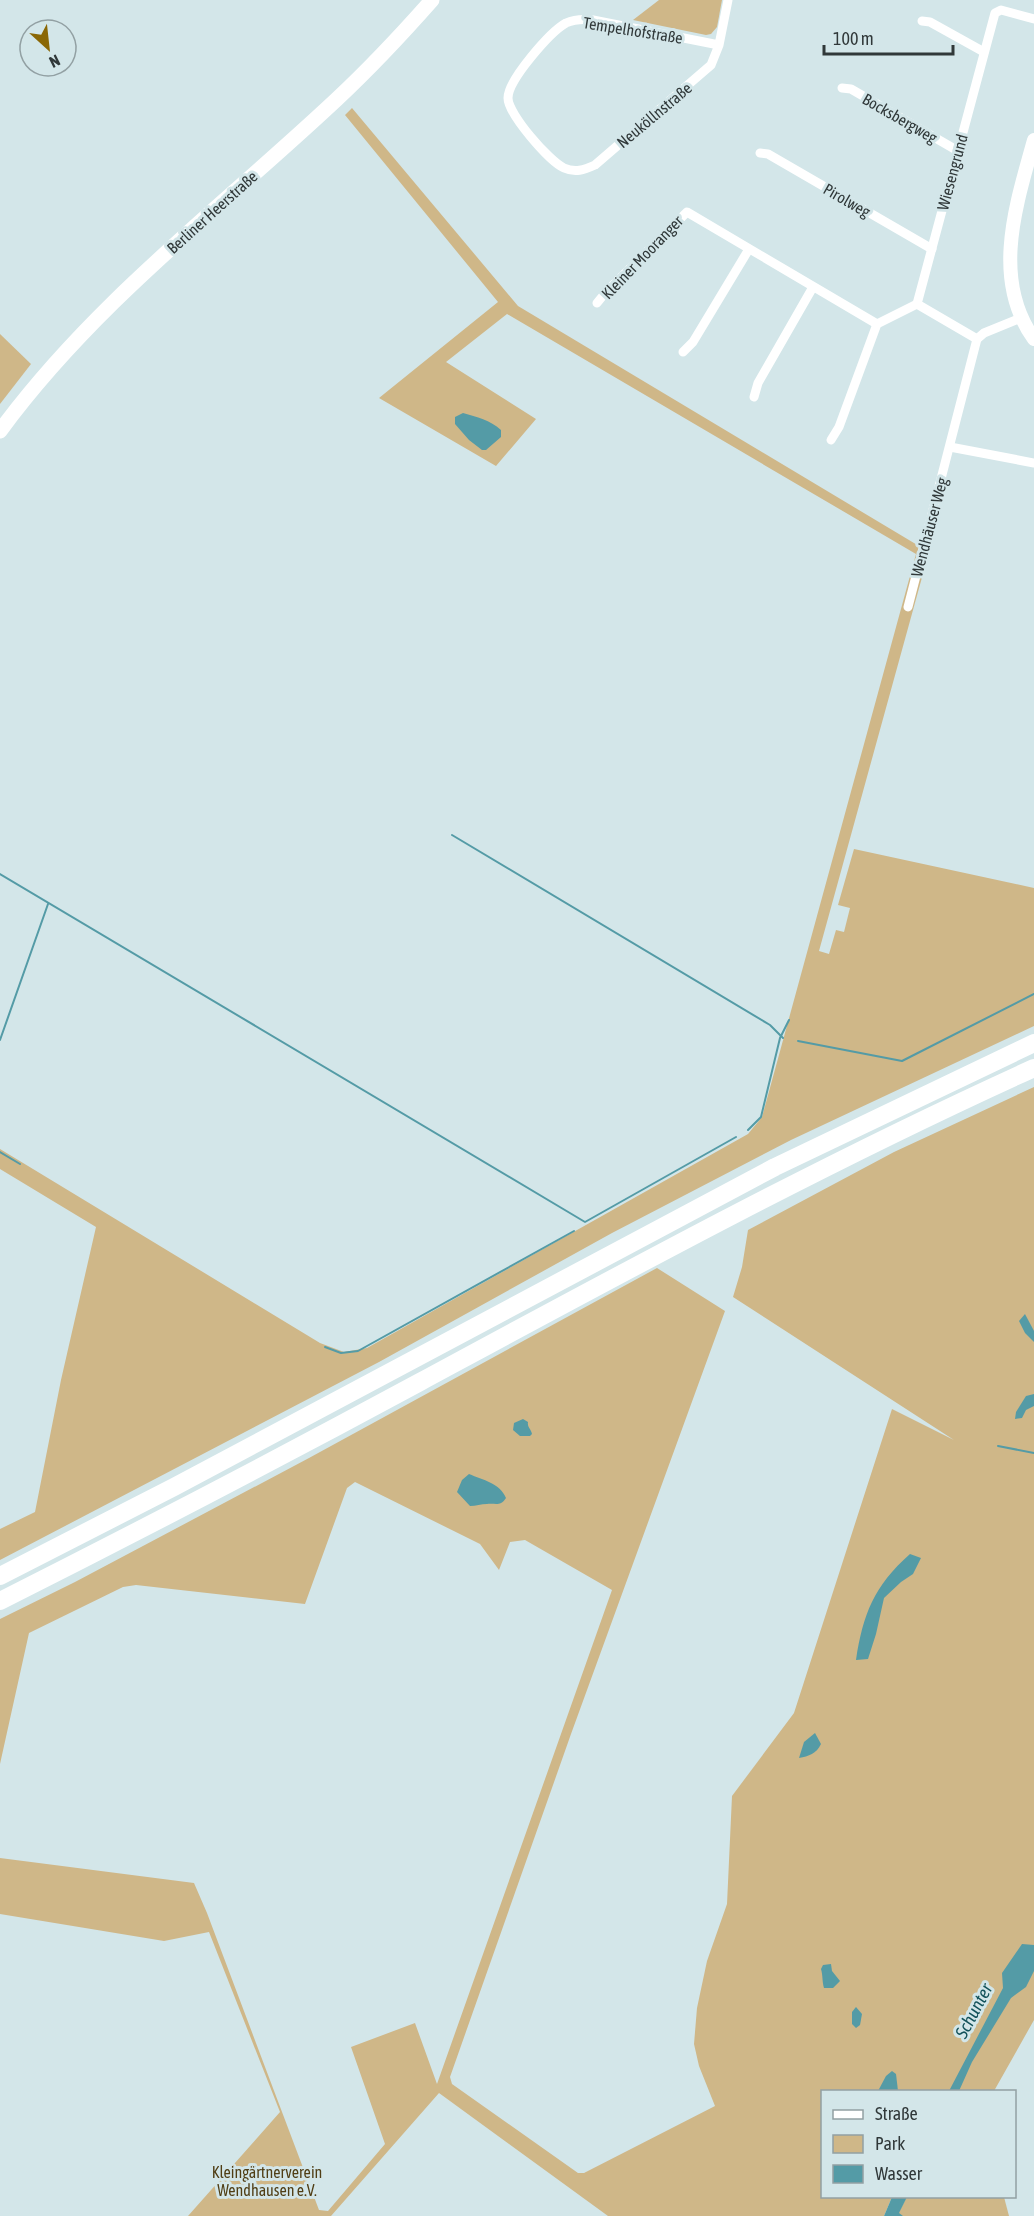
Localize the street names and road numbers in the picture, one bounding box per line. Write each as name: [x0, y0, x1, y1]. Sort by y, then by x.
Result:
street label: Tempelhofstraße: [582, 13, 684, 48]
street label: Neuköllnstraße: [613, 79, 695, 151]
street label: Bocksbergweg: [859, 89, 941, 148]
street label: Wiesengrund: [933, 132, 972, 212]
street label: Berliner Heerstraße: [163, 167, 261, 257]
street label: Pirolweg: [820, 179, 874, 221]
street label: Kleiner Mooranger: [598, 211, 687, 303]
street label: Wendhäuser Weg: [907, 475, 952, 579]

